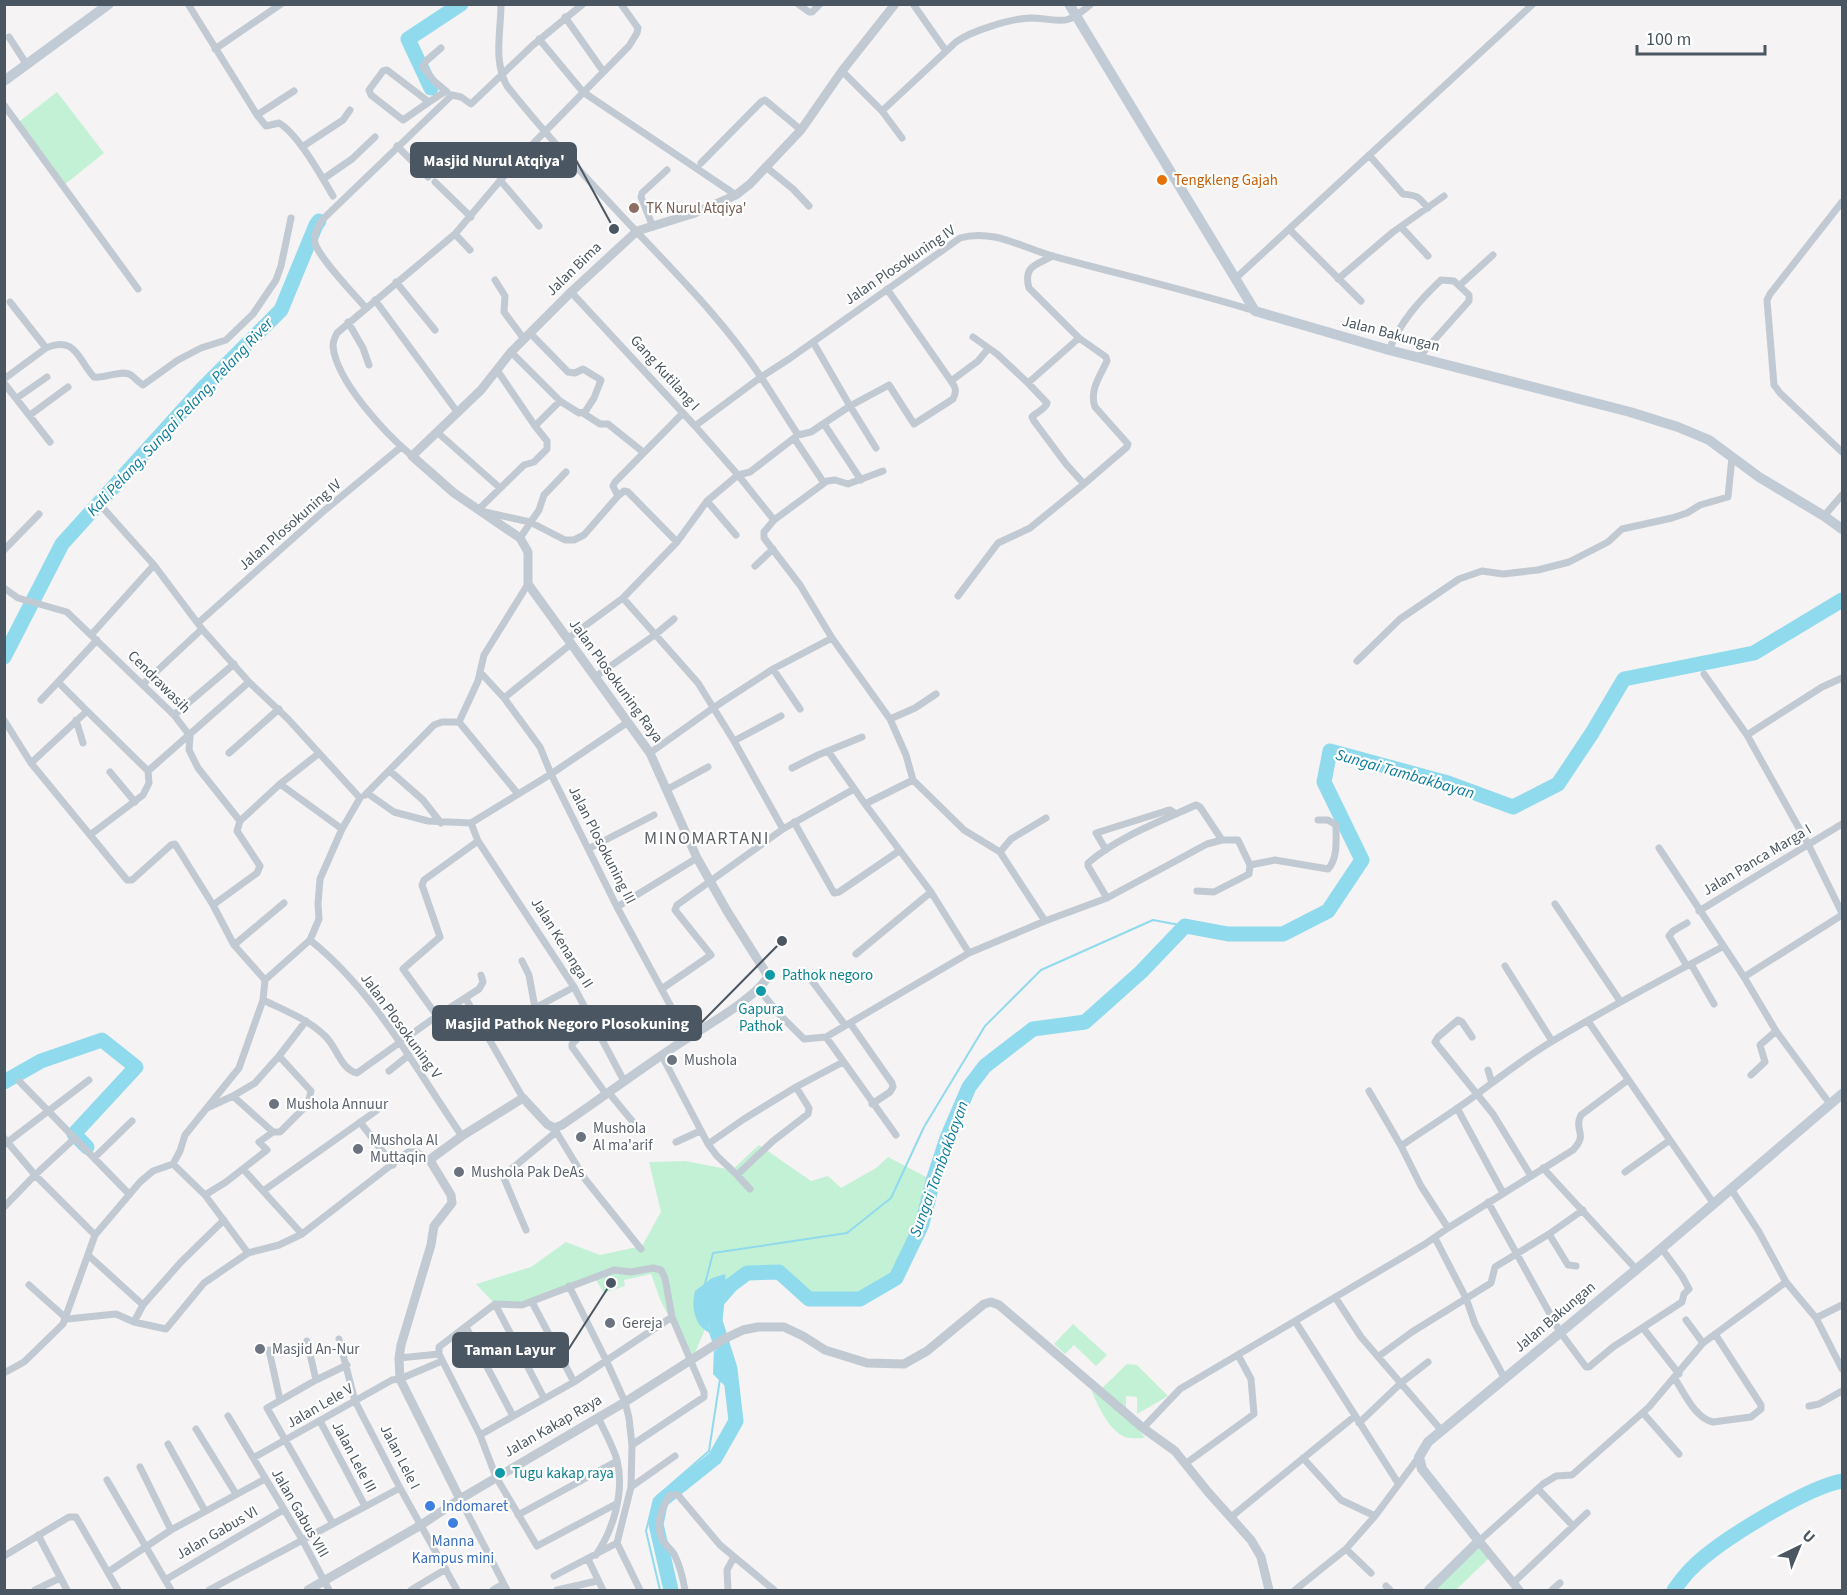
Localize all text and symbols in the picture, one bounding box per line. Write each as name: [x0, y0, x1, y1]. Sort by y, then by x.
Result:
scale bar: [1637, 18, 1764, 56]
text: 100 m: [1646, 27, 1691, 52]
callout: Masjid Nurul Atqiya': [411, 143, 576, 177]
text: Masjid Nurul Atqiya': [423, 150, 565, 172]
place label: Tengkleng Gajah: [1174, 170, 1278, 191]
marker: Tengkleng Gajah: [1155, 173, 1169, 187]
place label: TK Nurul Atqiya': [646, 198, 747, 219]
marker: TK Nurul Atqiya': [627, 201, 641, 215]
street label: Jalan Plosokuning IV: [840, 220, 960, 310]
street label: Jalan Bima: [542, 237, 606, 301]
street label: Jalan Bakungan: [1340, 311, 1442, 357]
water label: Kali Pelang, Sungai Pelang, Pelang River: [82, 312, 279, 521]
street label: Gang Kutilang I: [625, 331, 705, 415]
street label: Jalan Plosokuning IV: [234, 474, 346, 576]
street label: Jalan Plosokuning Raya: [564, 615, 668, 747]
street label: Cendrawasih: [123, 646, 195, 718]
water label: Sungai Tambakbayan: [1333, 744, 1477, 804]
street label: Jalan Plosokuning III: [563, 782, 641, 908]
street label: Jalan Panca Marga I: [1699, 819, 1815, 901]
district label: MINOMARTANI: [644, 826, 770, 851]
street label: Jalan Kenanga II: [526, 894, 598, 992]
place label: Pathok negoro: [782, 965, 873, 986]
marker: Pathok negoro: [763, 968, 777, 982]
street label: Jalan Plosokuning V: [355, 969, 447, 1083]
marker: Gapura Pathok: [754, 984, 768, 998]
place label: Gapura Pathok: [738, 999, 784, 1037]
callout: Masjid Pathok Negoro Plosokuning: [433, 1006, 701, 1040]
text: Masjid Pathok Negoro Plosokuning: [445, 1013, 690, 1035]
place label: Mushola: [684, 1050, 737, 1071]
marker: Mushola: [665, 1053, 679, 1067]
place label: Mushola Annuur: [286, 1094, 389, 1115]
marker: Mushola Annuur: [267, 1097, 281, 1111]
water label: Sungai Tambakbayan: [904, 1098, 974, 1240]
place label: Mushola Al ma'arif: [593, 1118, 653, 1156]
place label: Mushola Al Muttaqin: [370, 1130, 438, 1168]
marker: Mushola Al ma'arif: [574, 1130, 588, 1144]
marker: Mushola Al Muttaqin: [351, 1142, 365, 1156]
place label: Mushola Pak DeAs: [471, 1162, 584, 1183]
marker: Mushola Pak DeAs: [452, 1165, 466, 1179]
street label: Jalan Bakungan: [1510, 1277, 1600, 1357]
place label: Gereja: [622, 1313, 662, 1334]
marker: Gereja: [603, 1316, 617, 1330]
callout: Taman Layur: [453, 1333, 568, 1367]
place label: Masjid An-Nur: [272, 1339, 360, 1360]
text: Taman Layur: [464, 1339, 556, 1361]
marker: Masjid An-Nur: [253, 1342, 267, 1356]
street label: Jalan Lele V: [283, 1378, 357, 1434]
street label: Jalan Kakap Raya: [500, 1389, 606, 1463]
street label: Jalan Lele III: [326, 1418, 382, 1496]
street label: Jalan Lele I: [375, 1421, 425, 1493]
place label: Tugu kakap raya: [512, 1463, 614, 1484]
street label: Jalan Gabus VIII: [266, 1465, 334, 1561]
marker: Tugu kakap raya: [493, 1466, 507, 1480]
place label: Indomaret: [442, 1496, 508, 1517]
marker: Indomaret: [423, 1499, 437, 1513]
street label: Jalan Gabus VI: [172, 1501, 262, 1565]
marker: Manna Kampus mini: [446, 1516, 460, 1530]
north arrow: [1769, 1517, 1829, 1577]
text: U: [1797, 1525, 1820, 1548]
place label: Manna Kampus mini: [412, 1531, 494, 1569]

